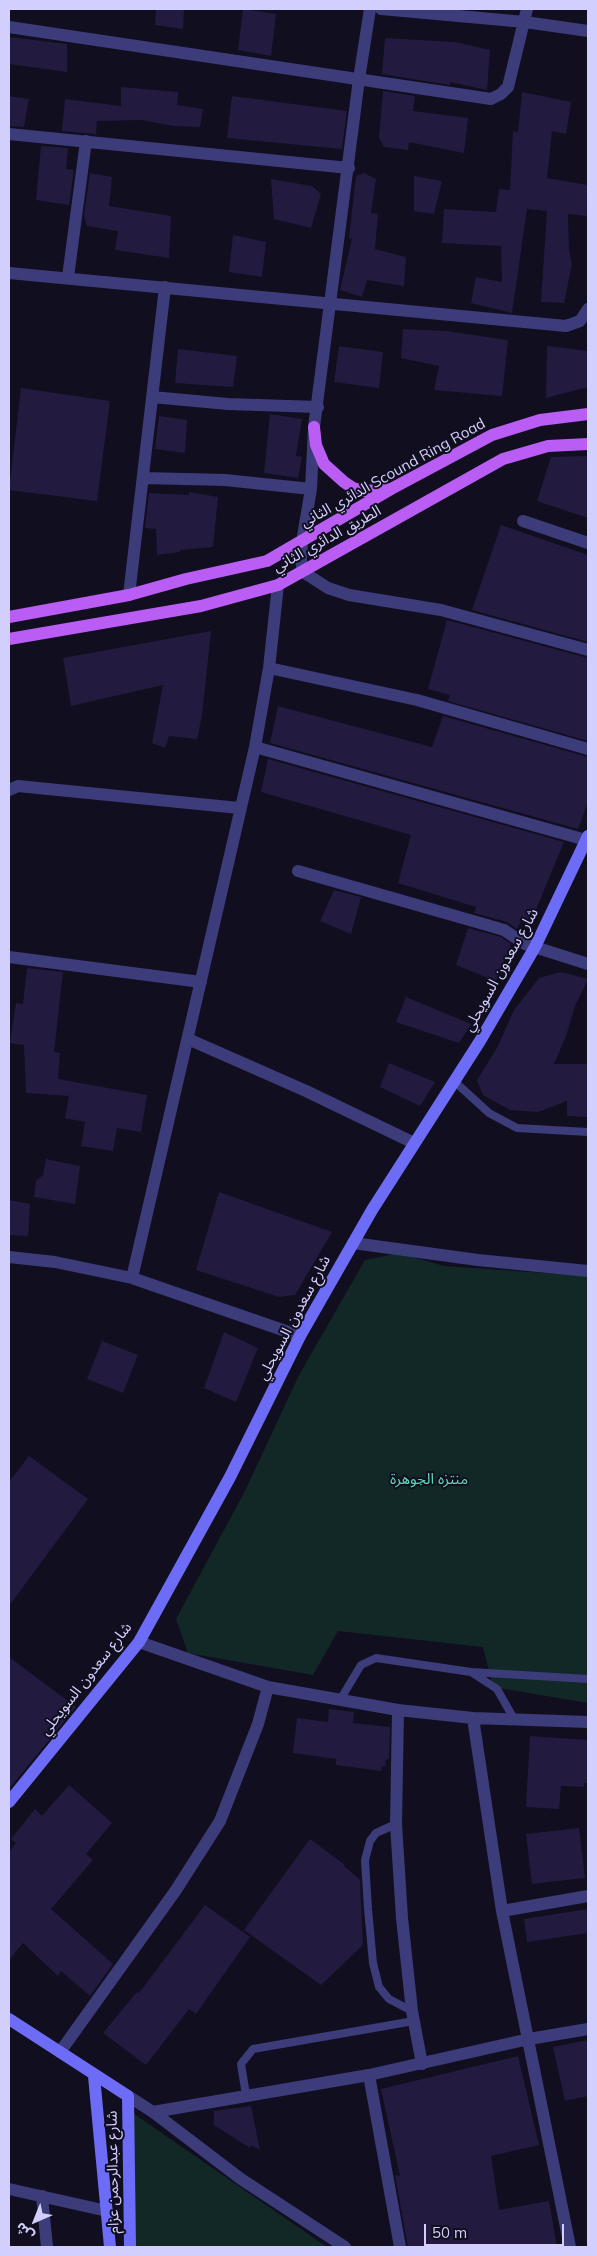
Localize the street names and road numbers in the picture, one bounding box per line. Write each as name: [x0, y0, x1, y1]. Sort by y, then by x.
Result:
street label: الدائري الثاني Scound Ring Road: [297, 415, 489, 531]
street label: الطريق الدائري الثاني: [270, 502, 384, 576]
street label: شارع سعدون السويحلي: [460, 905, 542, 1035]
street label: شارع سعدون السويحلي: [254, 1253, 334, 1383]
street label: شارع سعدون السويحلي: [36, 1619, 136, 1739]
street label: شارع عبدالرحمن عزام: [103, 2110, 123, 2234]

